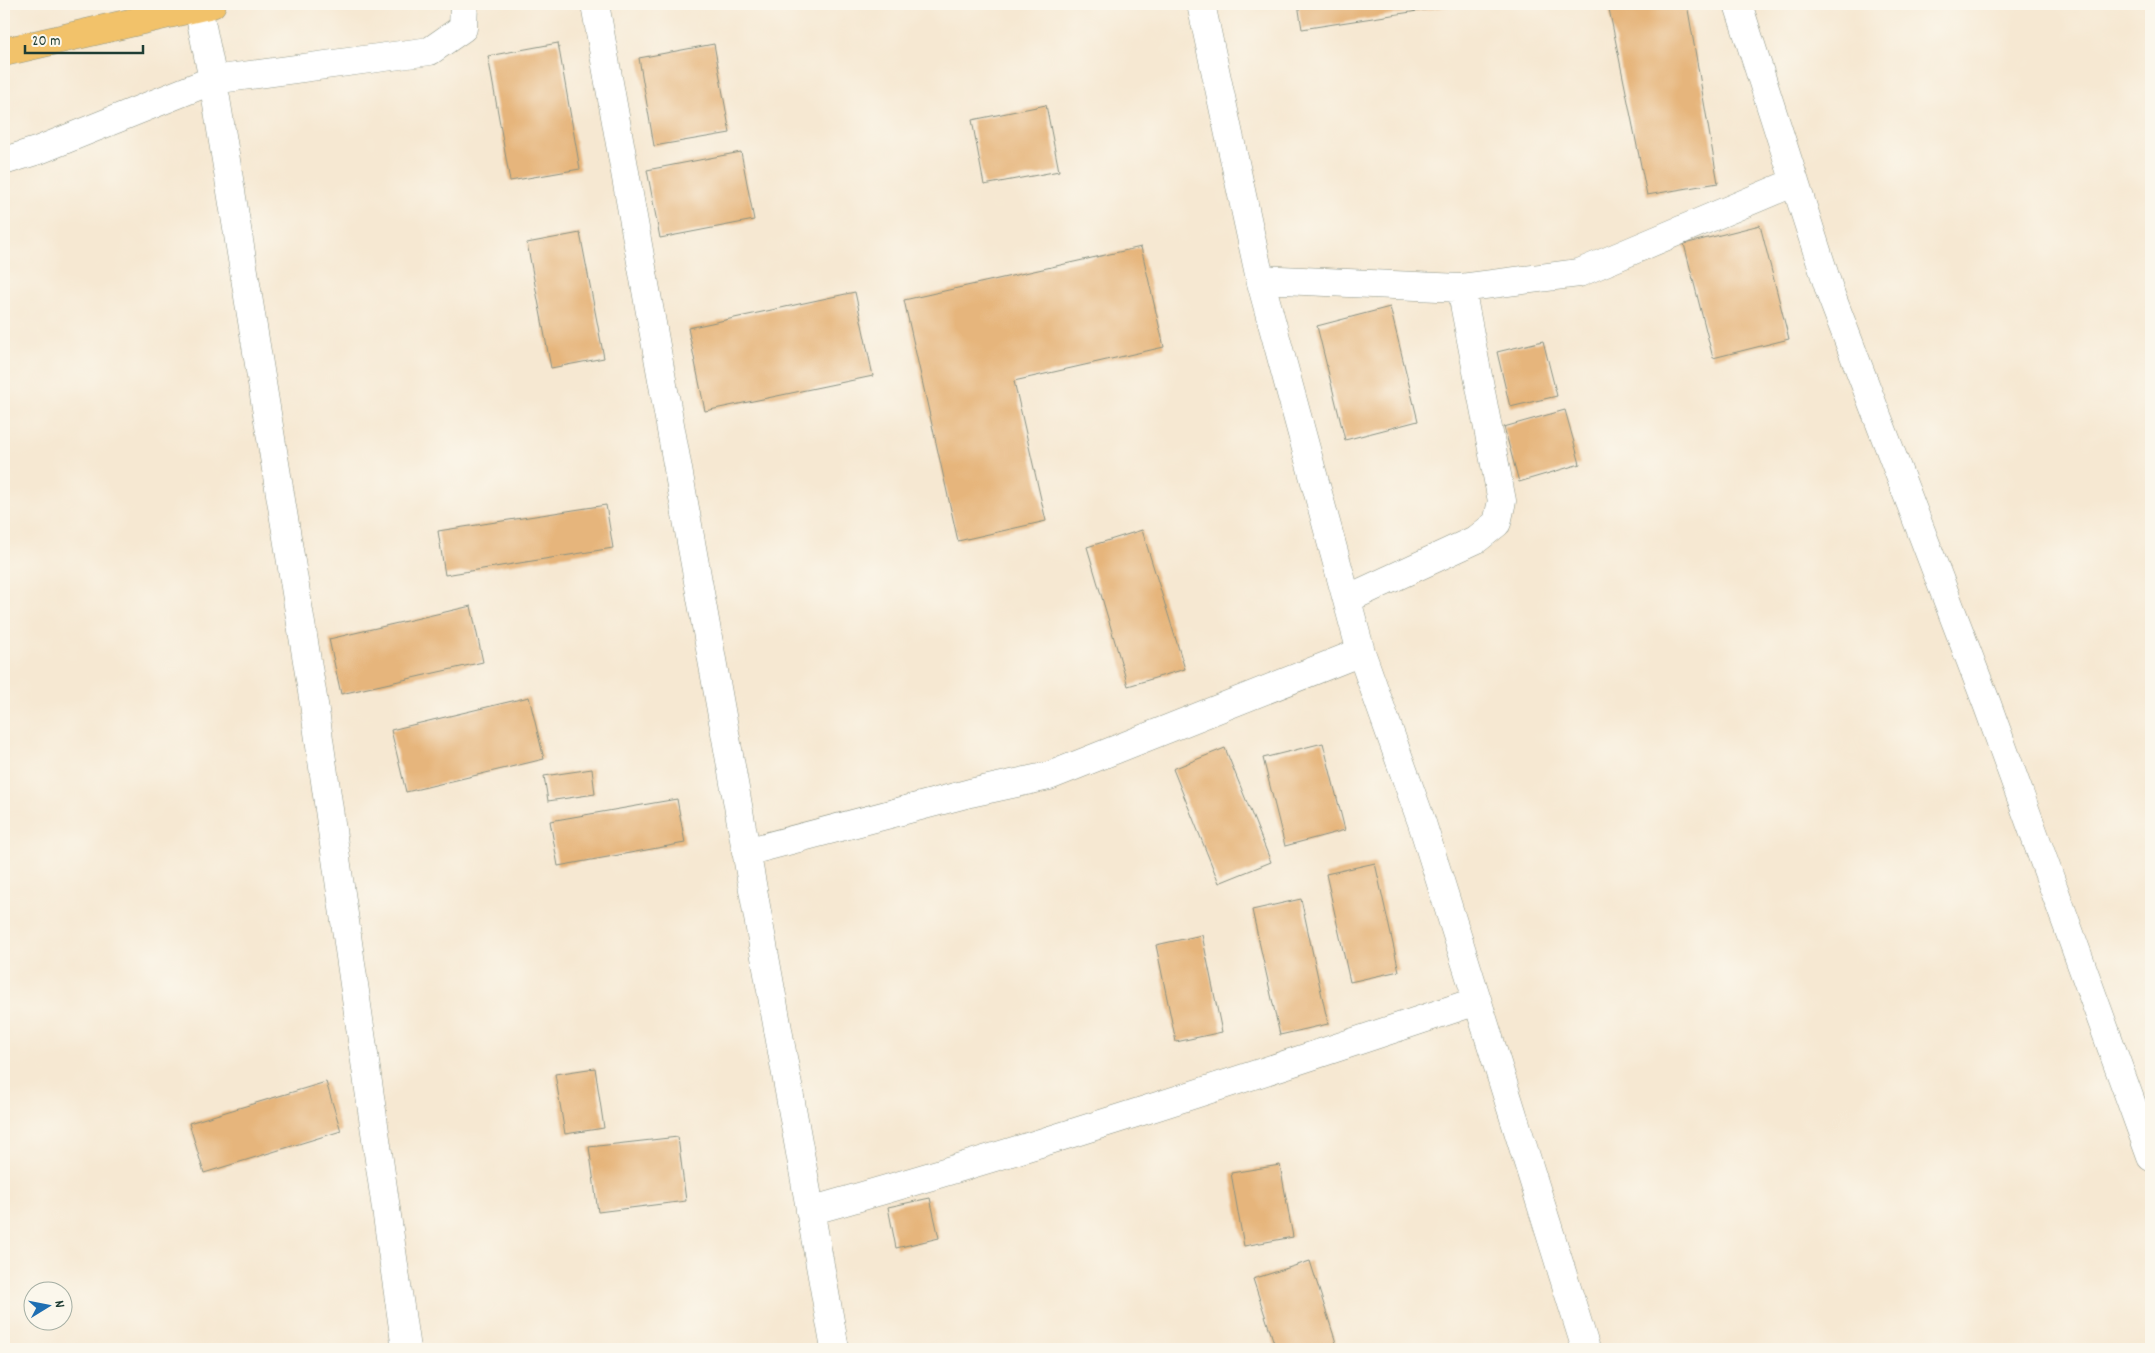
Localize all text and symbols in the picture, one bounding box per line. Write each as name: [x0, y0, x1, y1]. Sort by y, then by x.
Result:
scale bar: [25, 22, 142, 54]
text: 20 m: [32, 31, 60, 53]
north arrow: [22, 1280, 72, 1330]
text: N: [48, 1299, 69, 1309]

